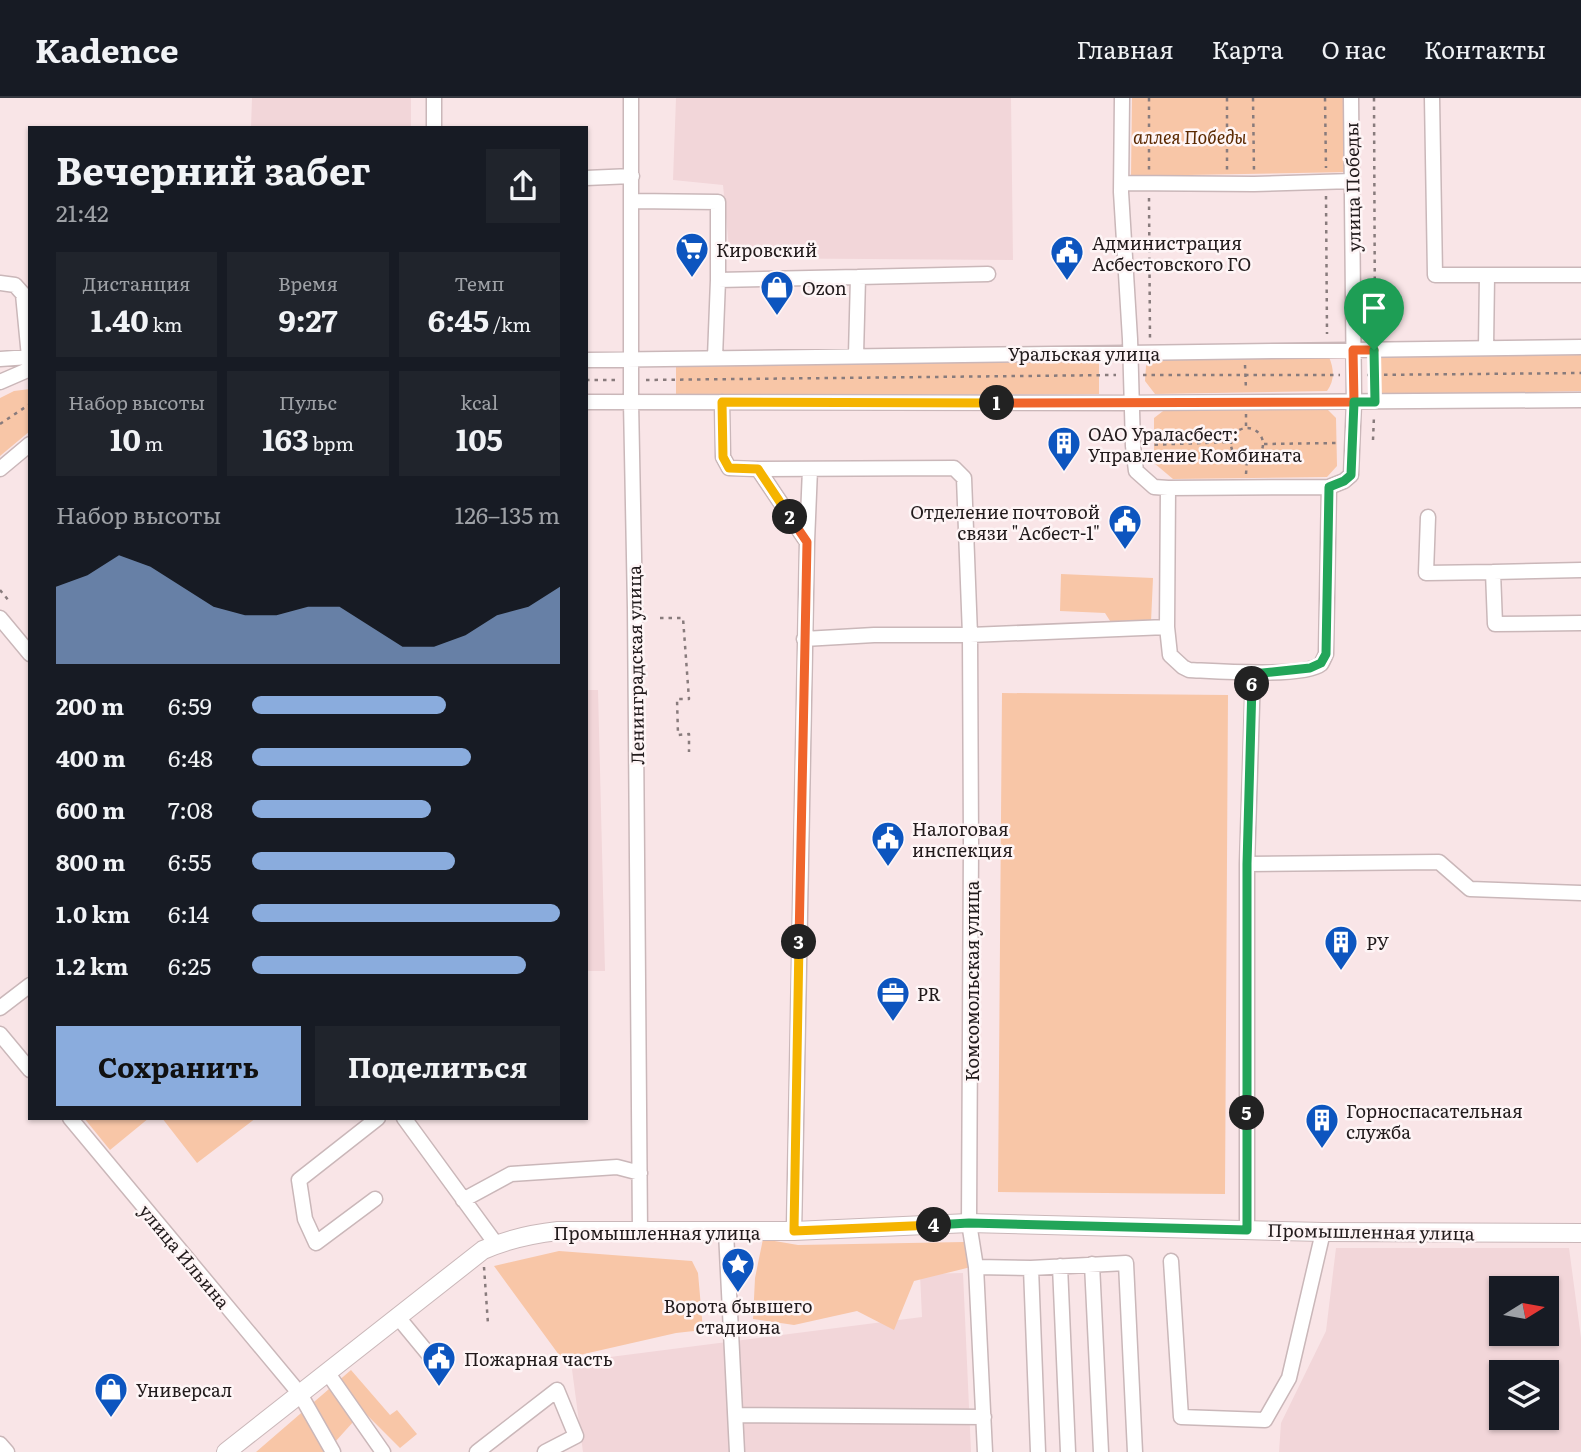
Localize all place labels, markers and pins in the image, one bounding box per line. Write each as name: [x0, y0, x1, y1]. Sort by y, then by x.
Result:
place label: Администрация Асбестовского ГО: [1092, 229, 1251, 277]
supermarket icon: Кировский: [673, 230, 711, 279]
public building icon: Администрация Асбестовского ГО: [1048, 233, 1086, 282]
place label: Кировский: [716, 236, 817, 263]
shop icon: Ozon: [758, 268, 796, 317]
place label: Ozon: [802, 274, 847, 301]
pin: [1344, 278, 1404, 350]
pin: 1: [979, 386, 1014, 420]
place label: ОАО Ураласбест: Управление Комбината: [1088, 420, 1302, 468]
building icon: ОАО Ураласбест: Управление Комбината: [1045, 424, 1083, 473]
place label: Отделение почтовой связи "Асбест-1": [910, 498, 1100, 546]
pin: 2: [772, 500, 808, 534]
public building icon: Отделение почтовой связи "Асбест-1": [1106, 502, 1144, 551]
pin: 6: [1234, 666, 1270, 702]
place label: Налоговая инспекция: [912, 815, 1013, 863]
public building icon: Налоговая инспекция: [869, 819, 907, 868]
building icon: РУ: [1322, 923, 1360, 972]
pin: 3: [782, 924, 816, 960]
place label: РУ: [1366, 929, 1390, 956]
office icon: PR: [874, 974, 912, 1023]
place label: PR: [917, 980, 941, 1007]
pin: 5: [1230, 1096, 1264, 1130]
place label: Горноспасательная служба: [1346, 1097, 1523, 1145]
building icon: Горноспасательная служба: [1303, 1101, 1341, 1150]
pin: 4: [916, 1208, 951, 1242]
place icon: Ворота бывшего стадиона: [719, 1245, 757, 1294]
place label: Ворота бывшего стадиона: [663, 1292, 813, 1340]
public building icon: Пожарная часть: [420, 1339, 458, 1388]
place label: Пожарная часть: [464, 1345, 613, 1372]
shop icon: Универсал: [92, 1370, 130, 1419]
place label: Универсал: [136, 1376, 232, 1403]

